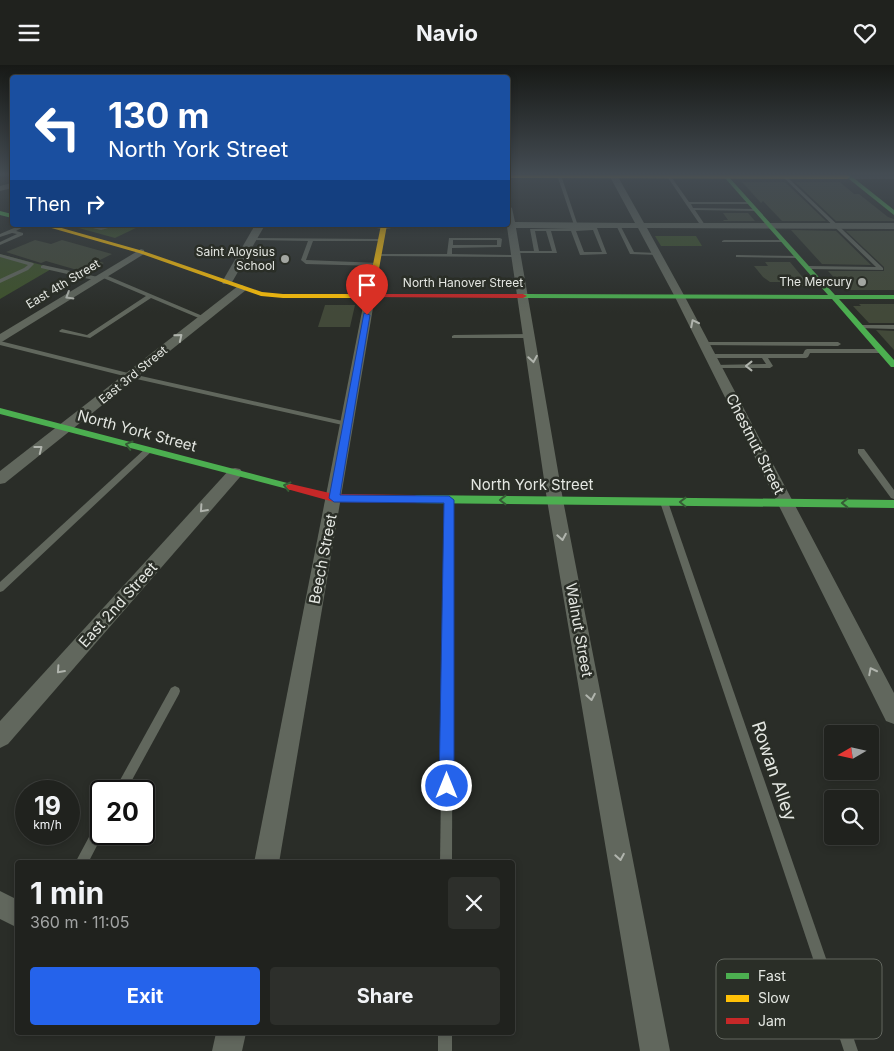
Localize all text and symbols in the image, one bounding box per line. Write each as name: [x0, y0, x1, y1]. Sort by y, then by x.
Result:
icon: menu: [15, 19, 43, 47]
icon: heart: [851, 19, 879, 47]
text: Navio: [416, 20, 478, 46]
text: 130 m: [108, 94, 210, 136]
icon: left: [25, 95, 90, 160]
text: North York Street: [108, 136, 288, 162]
icon: right: [81, 190, 109, 218]
text: Then: [25, 193, 71, 216]
place label: Saint Aloysius School: [196, 244, 275, 273]
marker: Saint Aloysius School: [279, 253, 291, 265]
street label: East 4th Street: [23, 256, 102, 312]
pin: [346, 264, 388, 315]
icon: arrive: [353, 271, 381, 299]
place label: The Mercury: [779, 274, 852, 289]
street label: North Hanover Street: [403, 275, 523, 290]
marker: The Mercury: [856, 276, 868, 288]
one-way arrow: [66, 290, 75, 300]
one-way arrow: [690, 320, 700, 329]
one-way arrow: [174, 334, 183, 343]
street label: East 3rd Street: [95, 342, 170, 407]
one-way arrow: [527, 356, 538, 364]
one-way arrow: [744, 361, 752, 371]
street label: Chestnut Street: [722, 390, 789, 497]
street label: North York Street: [75, 405, 199, 456]
one-way arrow: [125, 440, 134, 451]
one-way arrow: [33, 447, 42, 455]
street label: North York Street: [471, 475, 594, 494]
one-way arrow: [282, 481, 291, 492]
one-way arrow: [499, 495, 506, 505]
one-way arrow: [679, 497, 686, 507]
one-way arrow: [841, 498, 849, 508]
one-way arrow: [200, 504, 209, 513]
street label: Beech Street: [304, 512, 341, 606]
one-way arrow: [556, 533, 566, 541]
street label: East 2nd Street: [74, 558, 161, 651]
street label: Walnut Street: [562, 581, 597, 679]
one-way arrow: [57, 664, 66, 673]
one-way arrow: [868, 667, 878, 676]
one-way arrow: [585, 693, 595, 701]
street label: Rowan Alley: [748, 718, 801, 823]
north arrow: [824, 725, 879, 780]
map controls: [824, 725, 879, 845]
position arrow: [420, 759, 472, 811]
speed limit sign: 20: [90, 780, 155, 845]
button: search: [824, 790, 879, 845]
text: 19: [34, 791, 61, 821]
text: km/h: [33, 817, 62, 832]
one-way arrow: [614, 852, 624, 861]
text: 1 min: [30, 875, 104, 911]
button: close: [448, 877, 500, 929]
text: 360 m · 11:05: [30, 912, 129, 932]
legend: [716, 959, 882, 1039]
button: Exit: [30, 967, 260, 1025]
button: Share: [270, 967, 500, 1025]
text: Fast: [758, 967, 786, 984]
text: Slow: [758, 989, 790, 1006]
text: Jam: [758, 1012, 786, 1029]

